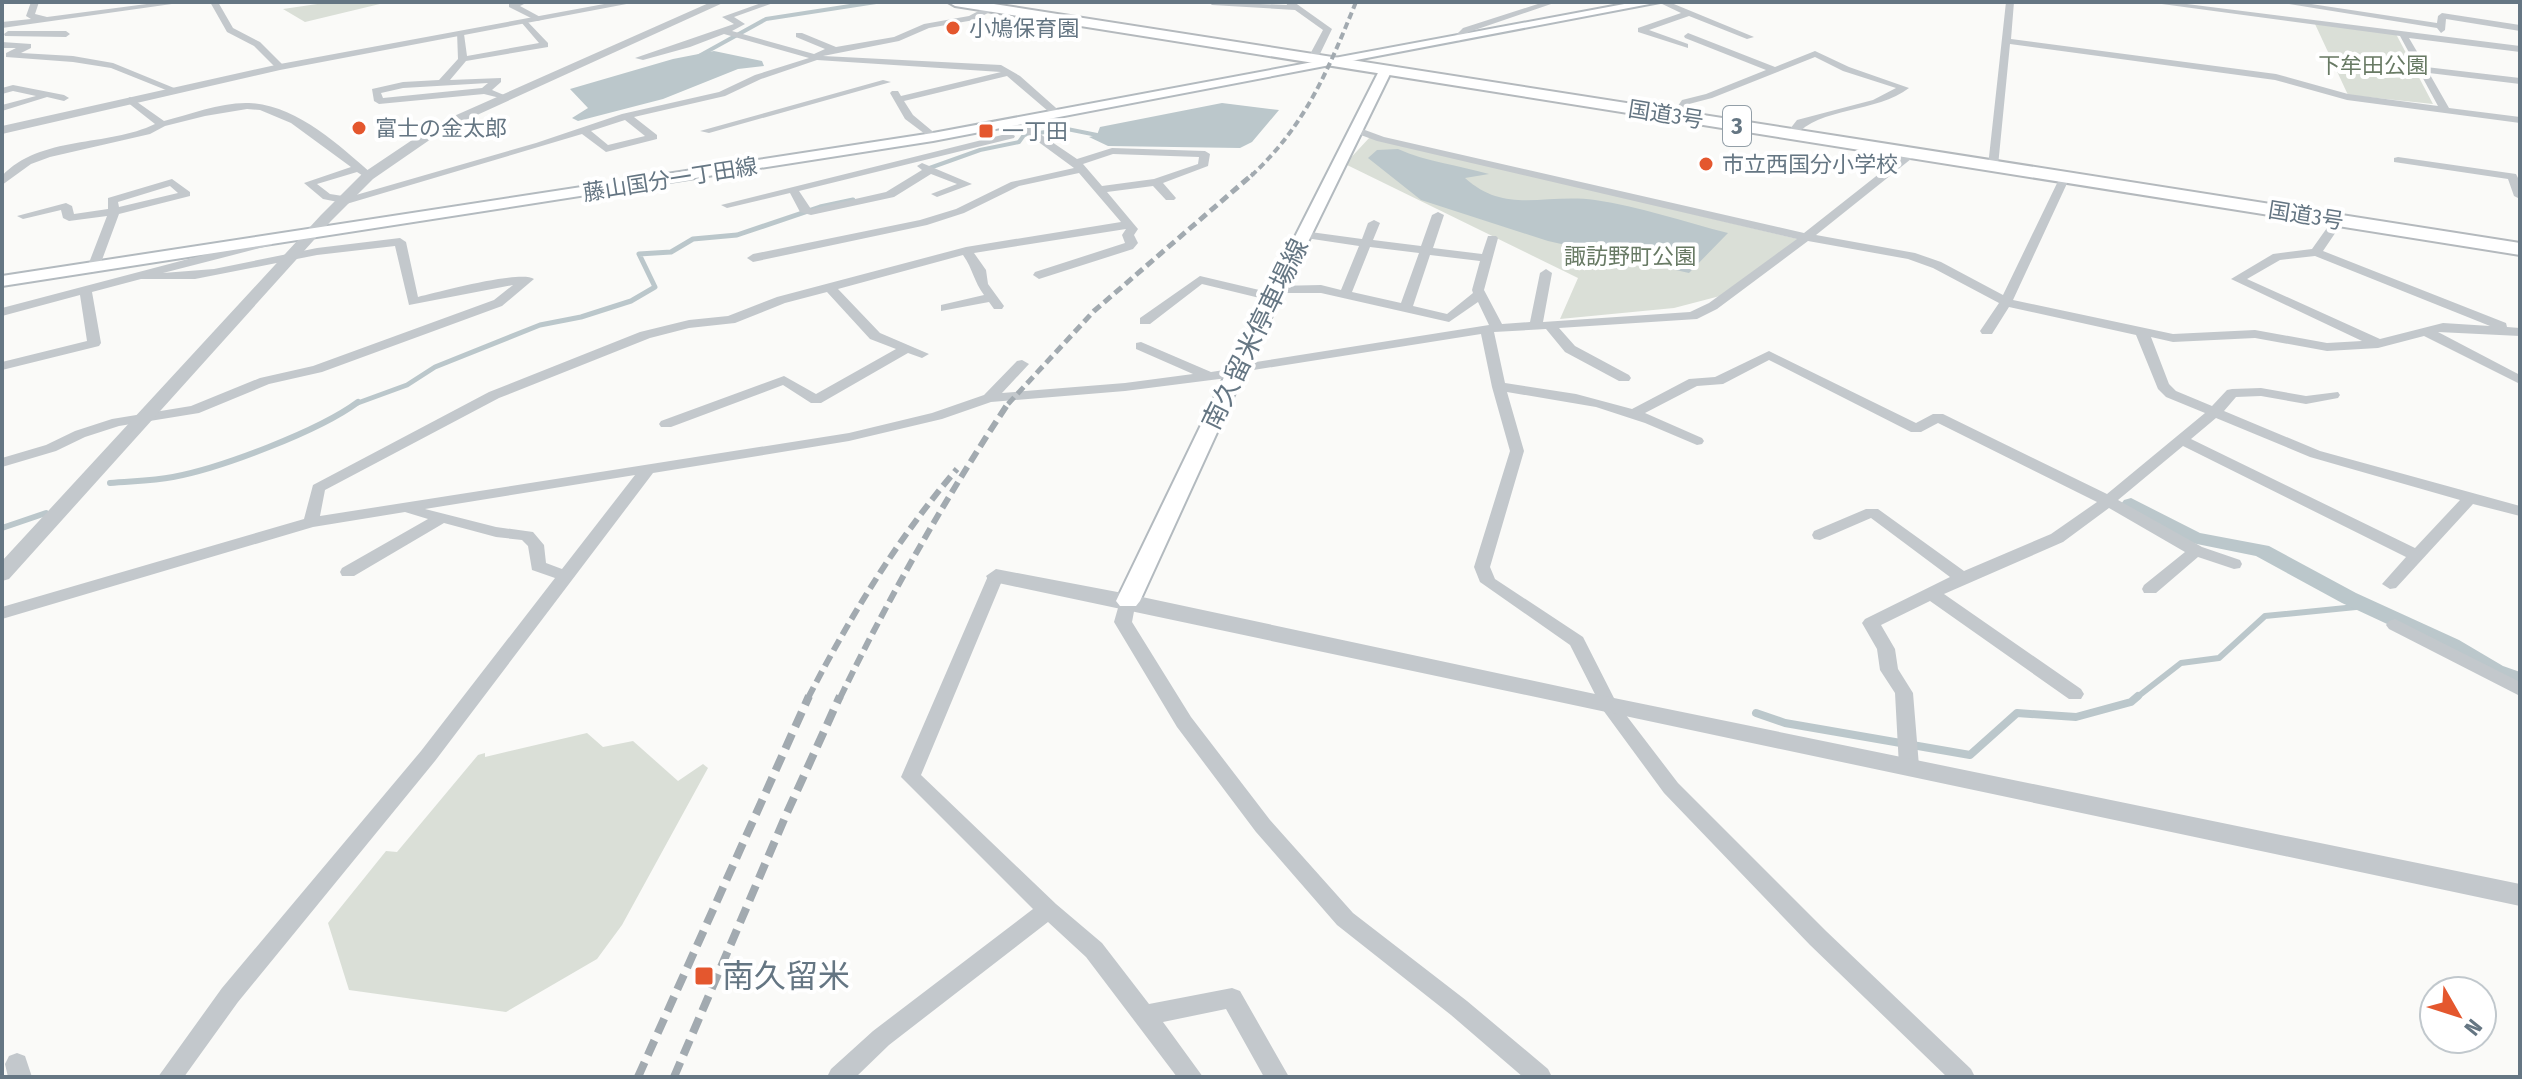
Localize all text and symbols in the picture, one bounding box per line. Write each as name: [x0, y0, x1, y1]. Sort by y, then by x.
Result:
place label: 小鳩保育園: [969, 15, 1079, 42]
marker: 小鳩保育園: [944, 19, 962, 37]
park label: 下牟田公園: [2318, 52, 2428, 79]
street label: 国道3号: [1626, 95, 1706, 134]
road number: 3: [1723, 106, 1751, 146]
place label: 富士の金太郎: [375, 115, 507, 142]
place label: 一丁田: [1002, 118, 1068, 145]
marker: 富士の金太郎: [350, 119, 368, 137]
marker: 一丁田: [977, 122, 995, 140]
place label: 市立西国分小学校: [1722, 151, 1898, 178]
street label: 藤山国分一丁田線: [581, 152, 759, 207]
marker: 市立西国分小学校: [1697, 155, 1715, 173]
street label: 国道3号: [2266, 196, 2346, 235]
street label: 南久留米停車場線: [1196, 234, 1315, 434]
park label: 諏訪野町公園: [1564, 243, 1696, 270]
place label: 南久留米: [722, 957, 850, 995]
marker: 南久留米: [693, 965, 715, 987]
north arrow: [2418, 975, 2498, 1055]
text: N: [2459, 1014, 2488, 1041]

